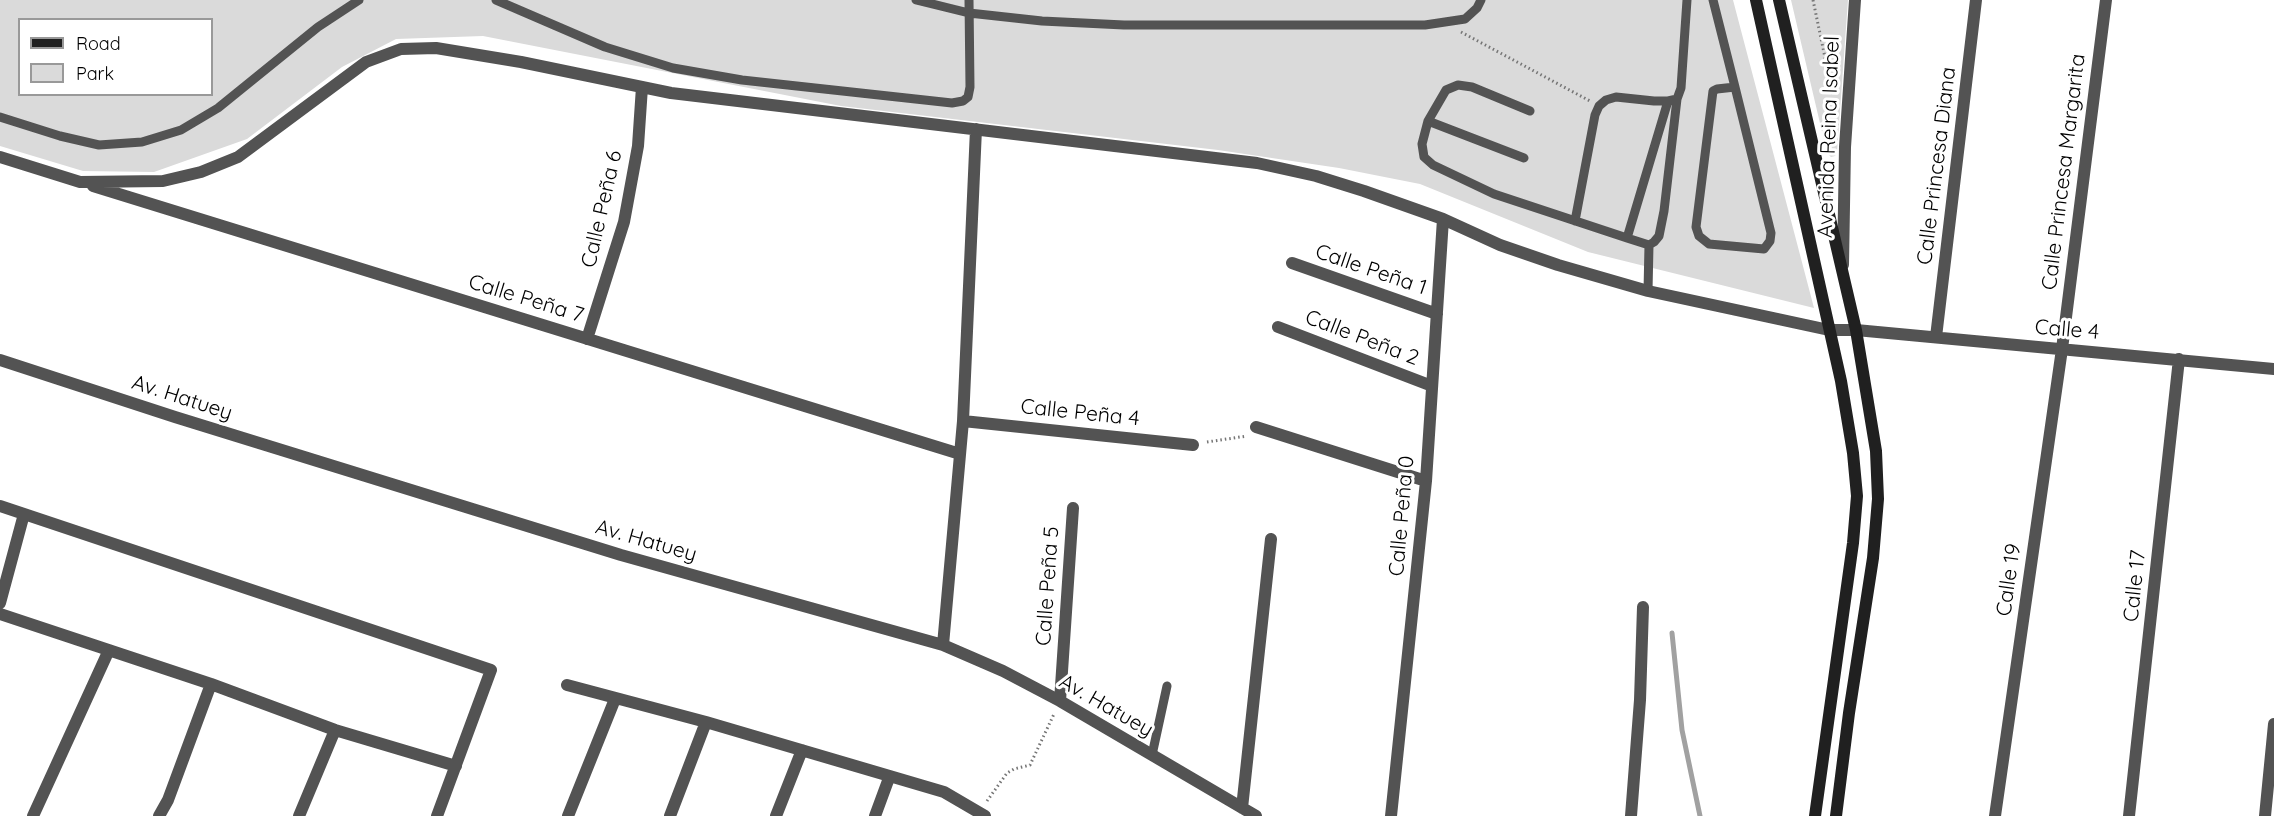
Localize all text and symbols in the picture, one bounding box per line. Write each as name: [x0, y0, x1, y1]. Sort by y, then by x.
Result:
legend: [18, 18, 213, 96]
text: Road: [76, 32, 121, 55]
street label: Avenida Reina Isabel: [1813, 36, 1845, 238]
street label: Calle Princesa Margarita: [2037, 52, 2091, 292]
text: Park: [76, 62, 114, 85]
street label: Calle Princesa Diana: [1912, 66, 1962, 266]
street label: Calle Peña 6: [576, 148, 628, 270]
street label: Calle Peña 1: [1312, 239, 1430, 301]
street label: Calle Peña 7: [465, 270, 587, 328]
street label: Calle Peña 2: [1302, 305, 1422, 371]
street label: Calle 4: [2034, 315, 2100, 345]
street label: Av. Hatuey: [129, 370, 235, 426]
street label: Calle Peña 4: [1019, 394, 1141, 432]
street label: Calle Peña 0: [1384, 455, 1420, 577]
street label: Av. Hatuey: [592, 515, 700, 567]
street label: Calle Peña 5: [1031, 525, 1065, 647]
street label: Calle 19: [1991, 542, 2027, 618]
street label: Calle 17: [2119, 549, 2151, 623]
street label: Av. Hatuey: [1055, 669, 1157, 743]

